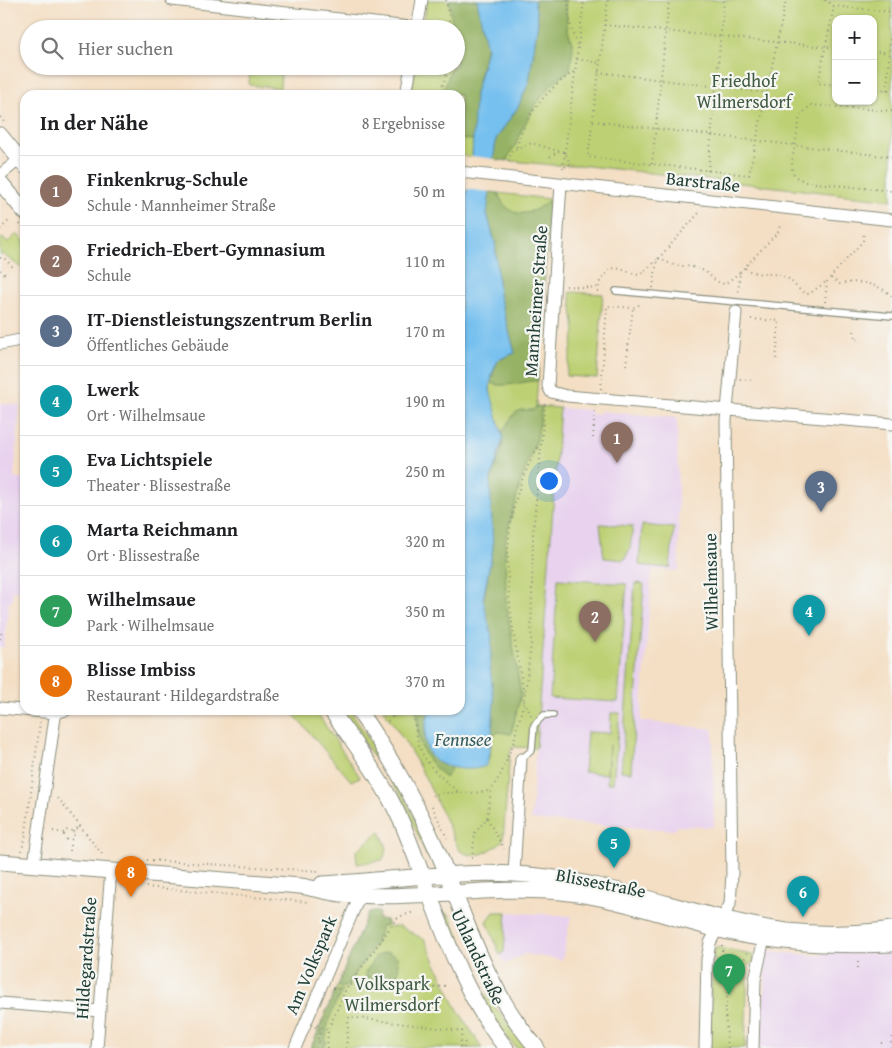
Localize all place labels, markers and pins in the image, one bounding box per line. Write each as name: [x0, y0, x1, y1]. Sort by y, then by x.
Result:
pin: 1: [601, 422, 633, 463]
pin: 3: [805, 471, 837, 512]
pin: 4: [793, 595, 825, 636]
pin: 2: [579, 601, 611, 642]
pin: 5: [598, 827, 630, 868]
pin: 8: [115, 856, 147, 897]
pin: 6: [787, 876, 819, 917]
pin: 7: [713, 954, 745, 995]

